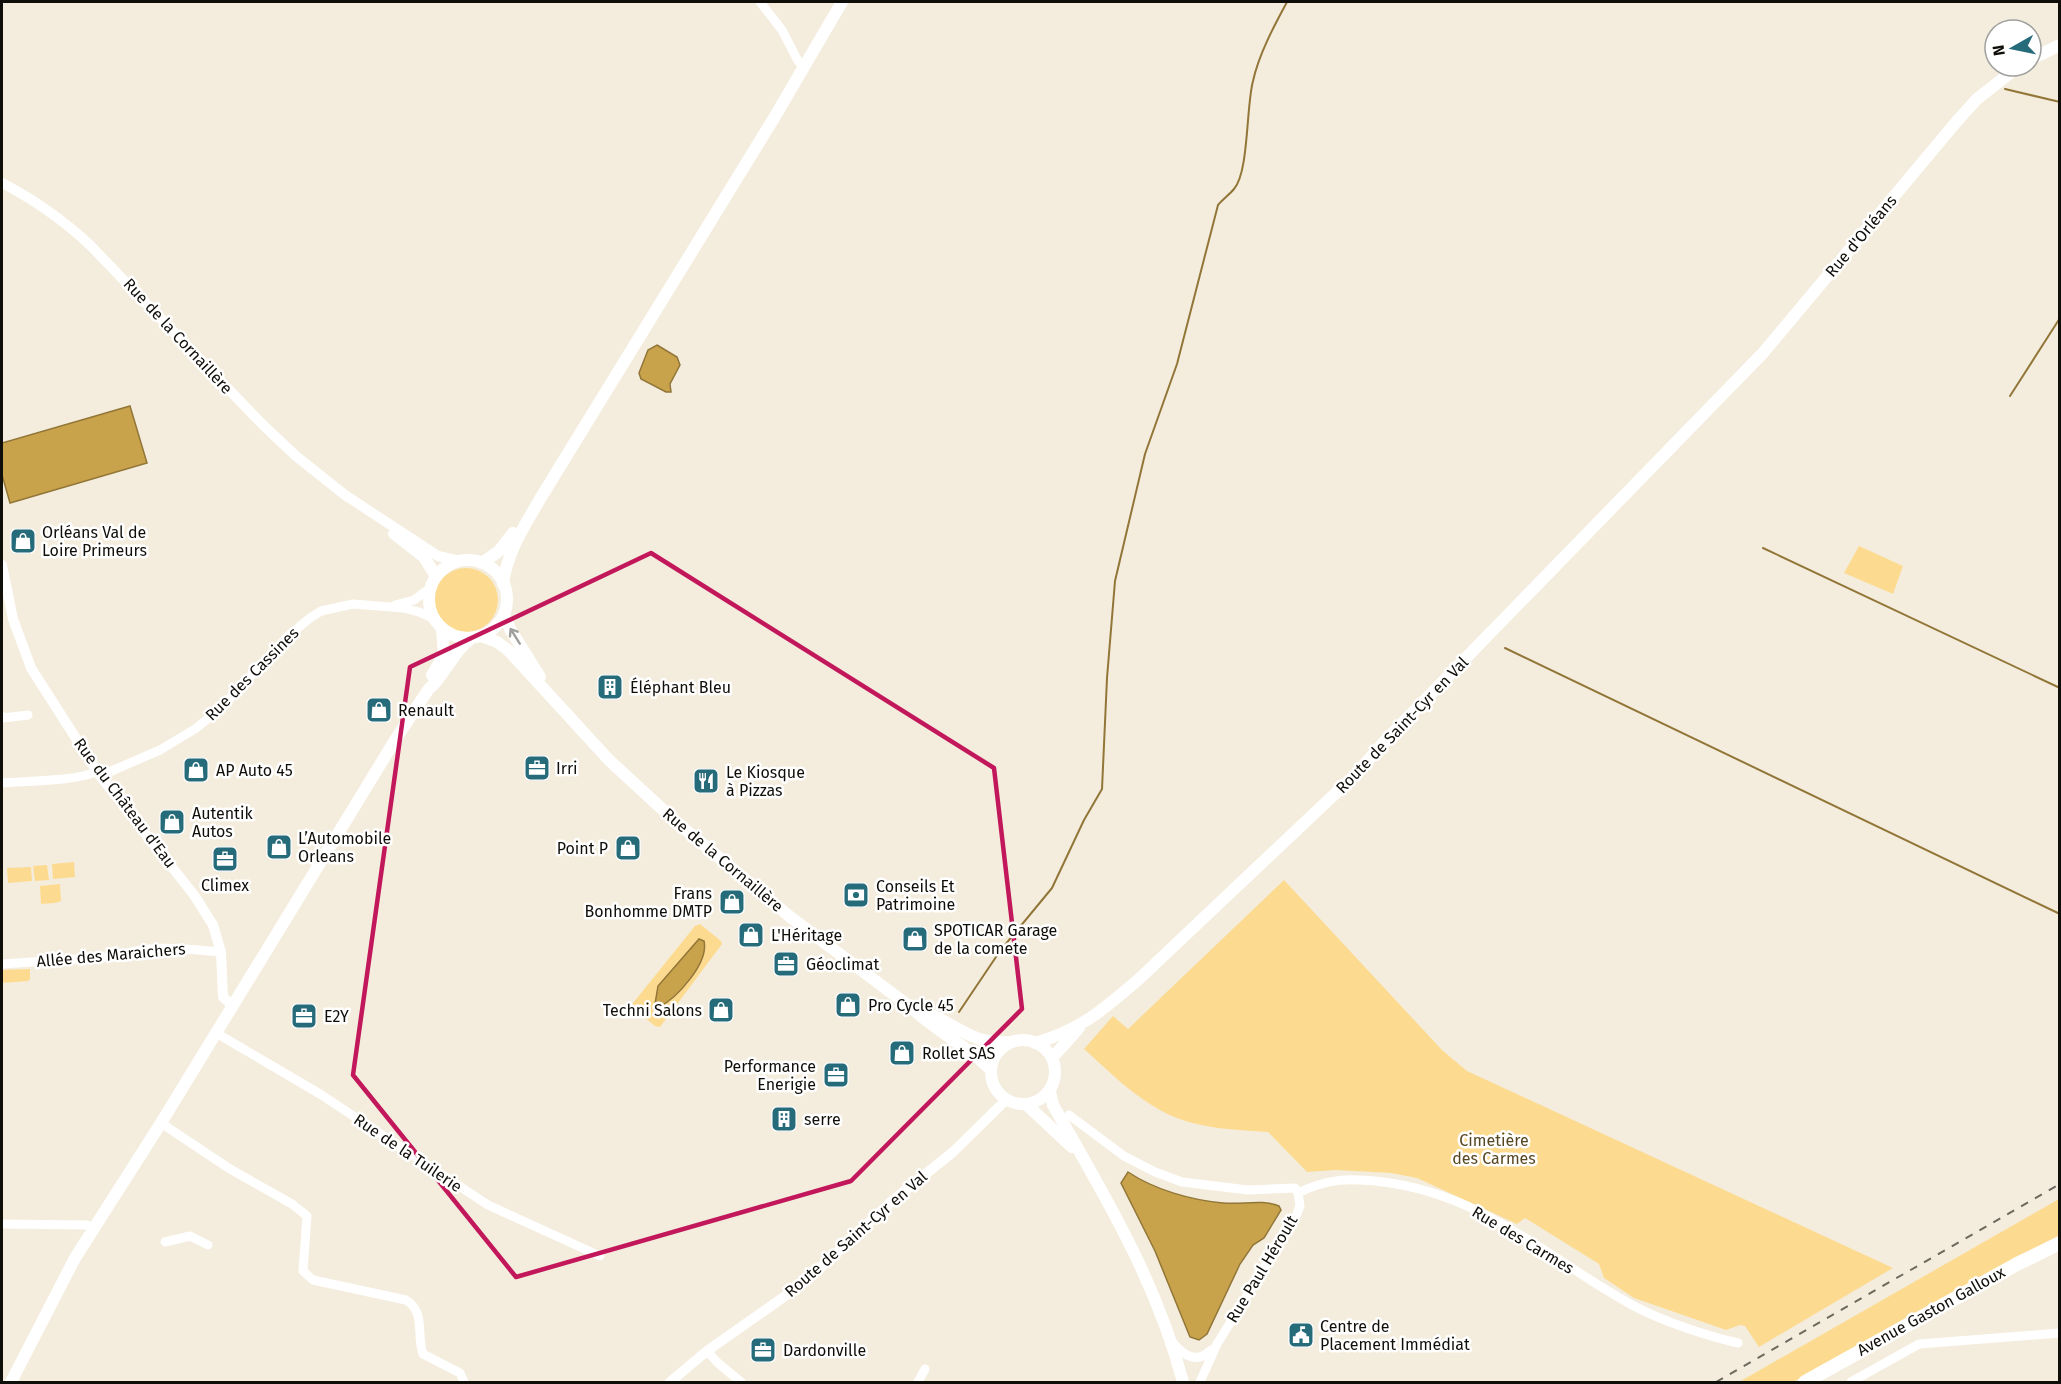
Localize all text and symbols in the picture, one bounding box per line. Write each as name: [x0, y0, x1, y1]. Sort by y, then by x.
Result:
north arrow: [1983, 18, 2043, 78]
text: N: [1988, 44, 2009, 57]
street label: Rue d'Orléans: [1821, 191, 1901, 281]
street label: Rue de la Cornaillère: [119, 274, 237, 398]
place label: Orléans Val de Loire Primeurs: [42, 523, 147, 560]
shop icon: Orléans Val de Loire Primeurs: [8, 526, 38, 556]
street label: Rue des Cassines: [201, 623, 303, 725]
one-way arrow: [509, 628, 521, 645]
street label: Route de Saint-Cyr en Val: [1332, 653, 1472, 797]
building icon: Éléphant Bleu: [595, 672, 625, 702]
place label: Éléphant Bleu: [630, 677, 731, 697]
shop icon: Renault: [364, 695, 394, 725]
place label: Renault: [398, 701, 454, 720]
street label: Rue du Château d'Eau: [70, 734, 180, 872]
office icon: Irri: [522, 753, 552, 783]
shop icon: AP Auto 45: [181, 755, 211, 785]
place label: Irri: [556, 759, 578, 778]
place label: AP Auto 45: [216, 761, 293, 780]
place label: Le Kiosque à Pizzas: [726, 763, 805, 800]
restaurant icon: Le Kiosque à Pizzas: [691, 766, 721, 796]
place label: Autentik Autos: [192, 804, 253, 841]
street label: Rue de la Cornaillère: [659, 804, 787, 916]
shop icon: Autentik Autos: [157, 807, 187, 837]
place label: L’Automobile Orleans: [298, 829, 391, 866]
shop icon: L’Automobile Orleans: [264, 832, 294, 862]
shop icon: Point P: [613, 833, 643, 863]
place label: Point P: [557, 839, 608, 858]
office icon: Climex: [210, 844, 240, 874]
place label: Climex: [201, 876, 249, 895]
place label: Conseils Et Patrimoine: [876, 877, 955, 914]
bank icon: Conseils Et Patrimoine: [841, 880, 871, 910]
place label: Frans Bonhomme DMTP: [584, 884, 712, 921]
shop icon: Frans Bonhomme DMTP: [717, 887, 747, 917]
shop icon: L'Héritage: [736, 920, 766, 950]
place label: SPOTICAR Garage de la comete: [934, 921, 1057, 958]
shop icon: SPOTICAR Garage de la comete: [900, 924, 930, 954]
place label: L'Héritage: [771, 926, 842, 945]
street label: Allée des Maraichers: [36, 939, 186, 971]
office icon: Géoclimat: [771, 949, 801, 979]
place label: Géoclimat: [806, 955, 879, 974]
shop icon: Pro Cycle 45: [833, 990, 863, 1020]
shop icon: Techni Salons: [706, 995, 736, 1025]
place label: Pro Cycle 45: [868, 996, 954, 1015]
office icon: E2Y: [289, 1001, 319, 1031]
place label: Techni Salons: [603, 1001, 702, 1020]
place label: E2Y: [324, 1007, 349, 1026]
shop icon: Rollet SAS: [887, 1038, 917, 1068]
place label: Rollet SAS: [922, 1044, 996, 1063]
place label: Performance Enerigie: [724, 1057, 816, 1094]
office icon: Performance Enerigie: [821, 1060, 851, 1090]
building icon: serre: [769, 1104, 799, 1134]
street label: Rue de la Tuilerie: [350, 1110, 466, 1196]
place label: serre: [804, 1110, 841, 1129]
park label: Cimetière des Carmes: [1452, 1131, 1536, 1168]
street label: Route de Saint-Cyr en Val: [781, 1167, 931, 1301]
street label: Rue des Carmes: [1469, 1202, 1577, 1278]
street label: Rue Paul Héroult: [1223, 1212, 1302, 1326]
street label: Avenue Gaston Galloux: [1854, 1262, 2009, 1360]
place label: Centre de Placement Immédiat: [1320, 1317, 1470, 1354]
public building icon: Centre de Placement Immédiat: [1286, 1320, 1316, 1350]
office icon: Dardonville: [748, 1335, 778, 1365]
place label: Dardonville: [783, 1341, 866, 1360]

